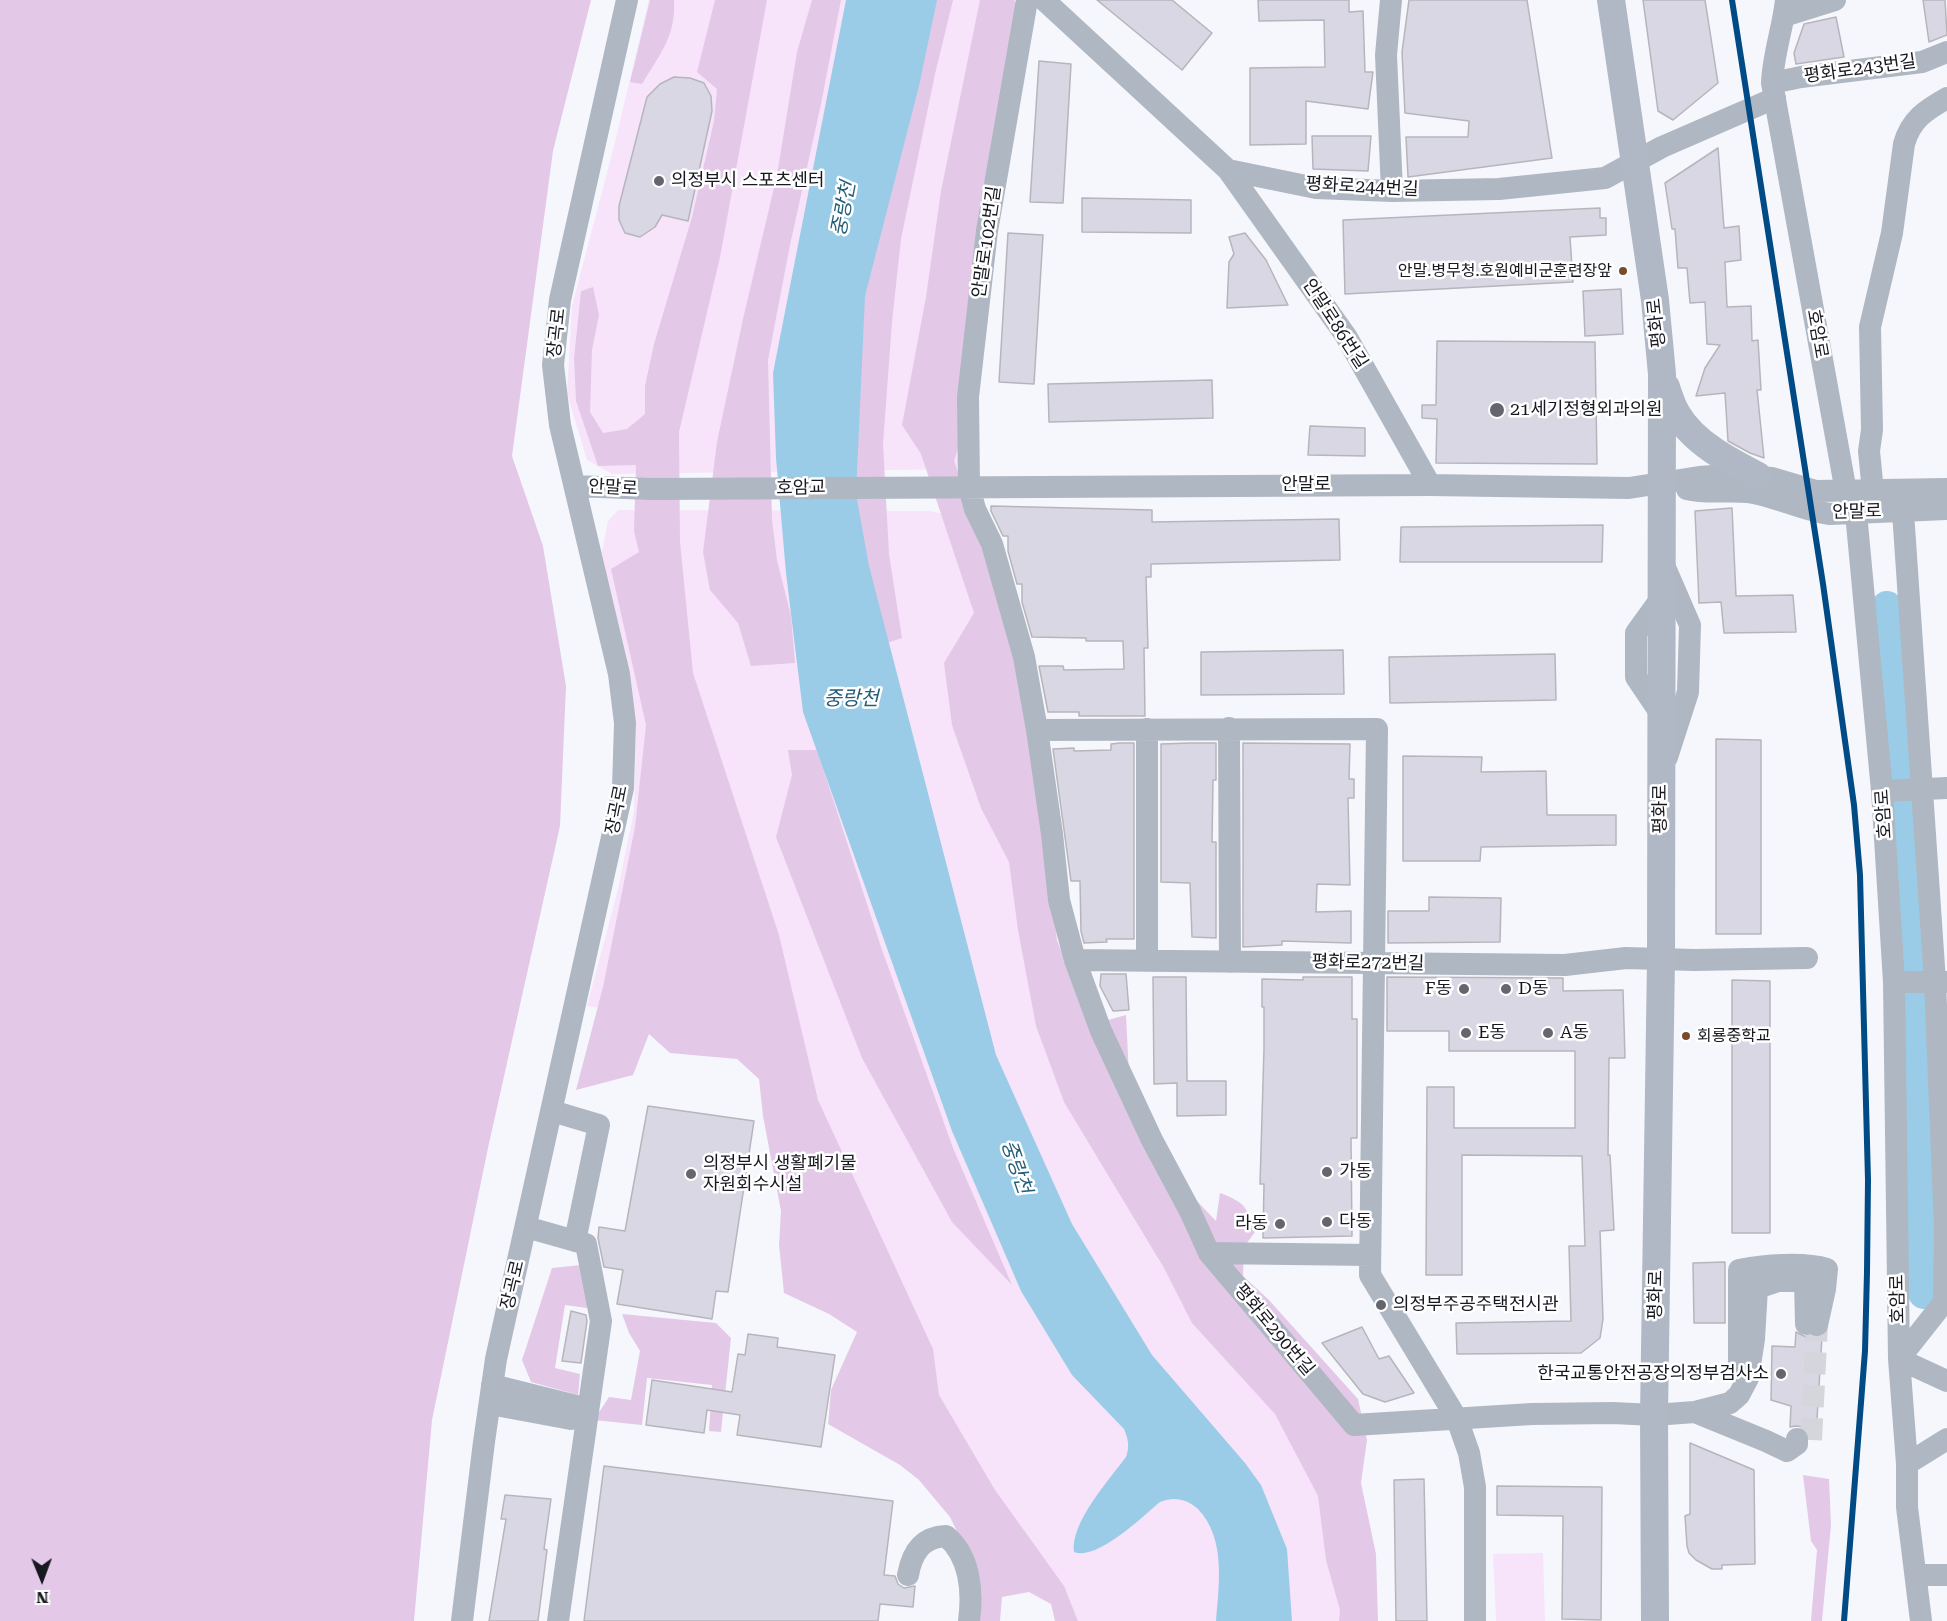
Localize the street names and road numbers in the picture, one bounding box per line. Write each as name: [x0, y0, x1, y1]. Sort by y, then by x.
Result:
street label: 평화로243번길: [1803, 50, 1917, 88]
street label: 평화로244번길: [1305, 173, 1419, 201]
street label: 안말로102번길: [968, 185, 1006, 299]
street label: 안말로86번길: [1298, 275, 1372, 373]
street label: 평화로: [1644, 297, 1670, 349]
street label: 장곡로: [544, 307, 570, 359]
street label: 호암로: [1802, 308, 1832, 360]
street label: 안말로: [1281, 474, 1331, 496]
street label: 안말로: [588, 476, 638, 500]
street label: 호암교: [776, 477, 826, 499]
street label: 안말로: [1832, 501, 1882, 523]
street label: 장곡로: [602, 784, 632, 836]
street label: 평화로: [1650, 784, 1672, 834]
street label: 호암로: [1871, 788, 1897, 840]
street label: 평화로272번길: [1311, 951, 1425, 975]
street label: 장곡로: [497, 1258, 529, 1312]
street label: 평화로: [1645, 1270, 1667, 1320]
street label: 호암로: [1887, 1274, 1909, 1324]
street label: 평화로290번길: [1229, 1280, 1319, 1380]

